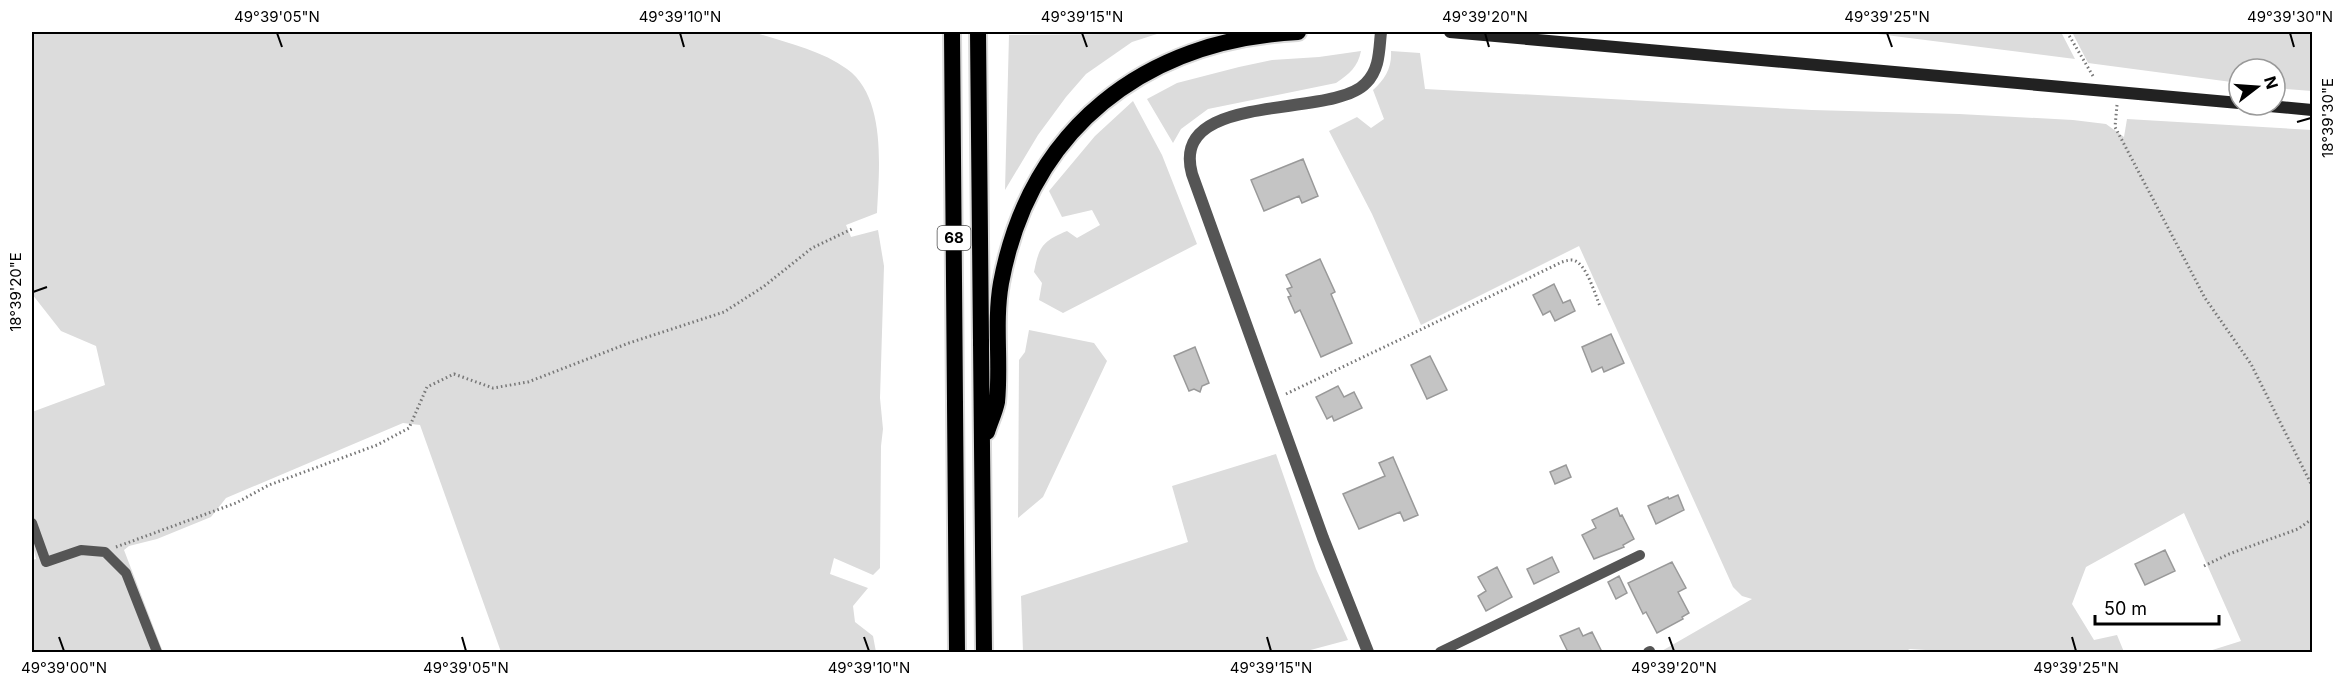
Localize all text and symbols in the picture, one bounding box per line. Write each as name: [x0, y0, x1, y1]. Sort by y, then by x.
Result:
text: 49°39'05"N: [234, 7, 320, 26]
text: 49°39'10"N: [639, 7, 721, 26]
text: 49°39'15"N: [1041, 7, 1123, 26]
text: 49°39'20"N: [1442, 7, 1528, 26]
text: 49°39'25"N: [1844, 7, 1930, 26]
text: 49°39'30"N: [2247, 7, 2333, 26]
north arrow: [2227, 57, 2287, 117]
text: N: [2260, 74, 2283, 91]
text: 18°39'30"E: [2318, 78, 2337, 158]
road number: 68: [938, 226, 970, 250]
text: 18°39'20"E: [6, 252, 25, 332]
scale bar: [2095, 588, 2220, 626]
text: 50 m: [2104, 598, 2147, 619]
text: 49°39'00"N: [21, 658, 107, 677]
text: 49°39'05"N: [423, 658, 509, 677]
text: 49°39'10"N: [828, 658, 910, 677]
text: 49°39'15"N: [1230, 658, 1312, 677]
text: 49°39'20"N: [1631, 658, 1717, 677]
text: 49°39'25"N: [2033, 658, 2119, 677]

